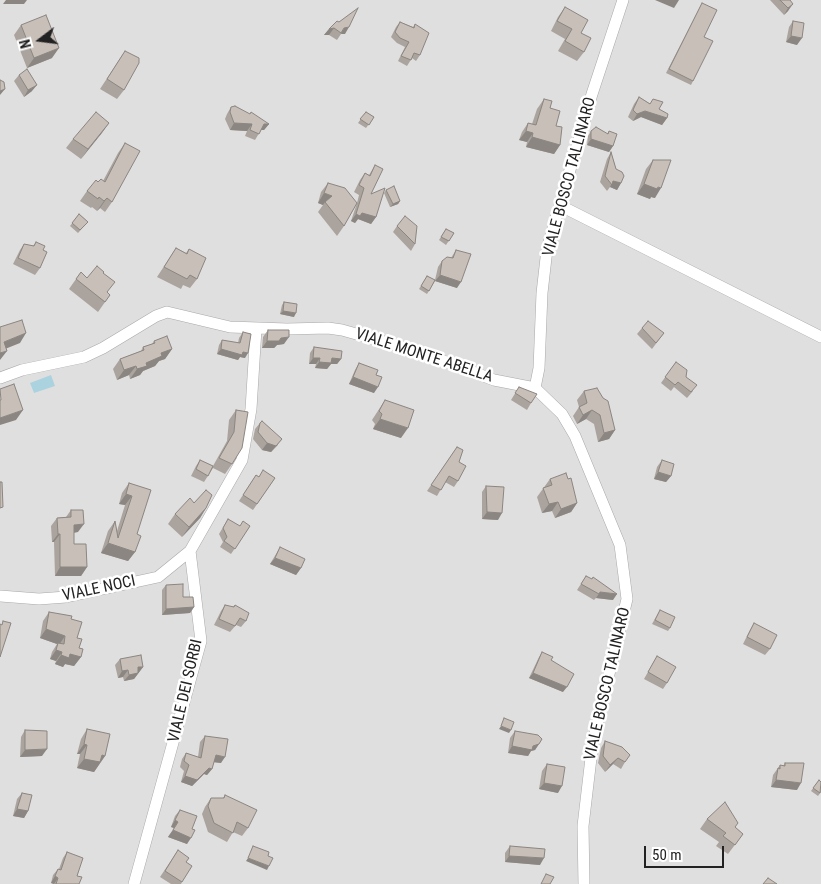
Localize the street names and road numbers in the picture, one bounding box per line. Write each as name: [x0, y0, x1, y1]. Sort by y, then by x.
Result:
street label: VIALE BOSCO TALLINARO: [539, 95, 601, 259]
street label: VIALE MONTE ABELLA: [353, 325, 495, 387]
street label: VIALE NOCI: [61, 572, 137, 606]
street label: VIALE BOSCO TALINARO: [581, 606, 635, 762]
street label: VIALE DEI SORBI: [165, 637, 207, 745]

